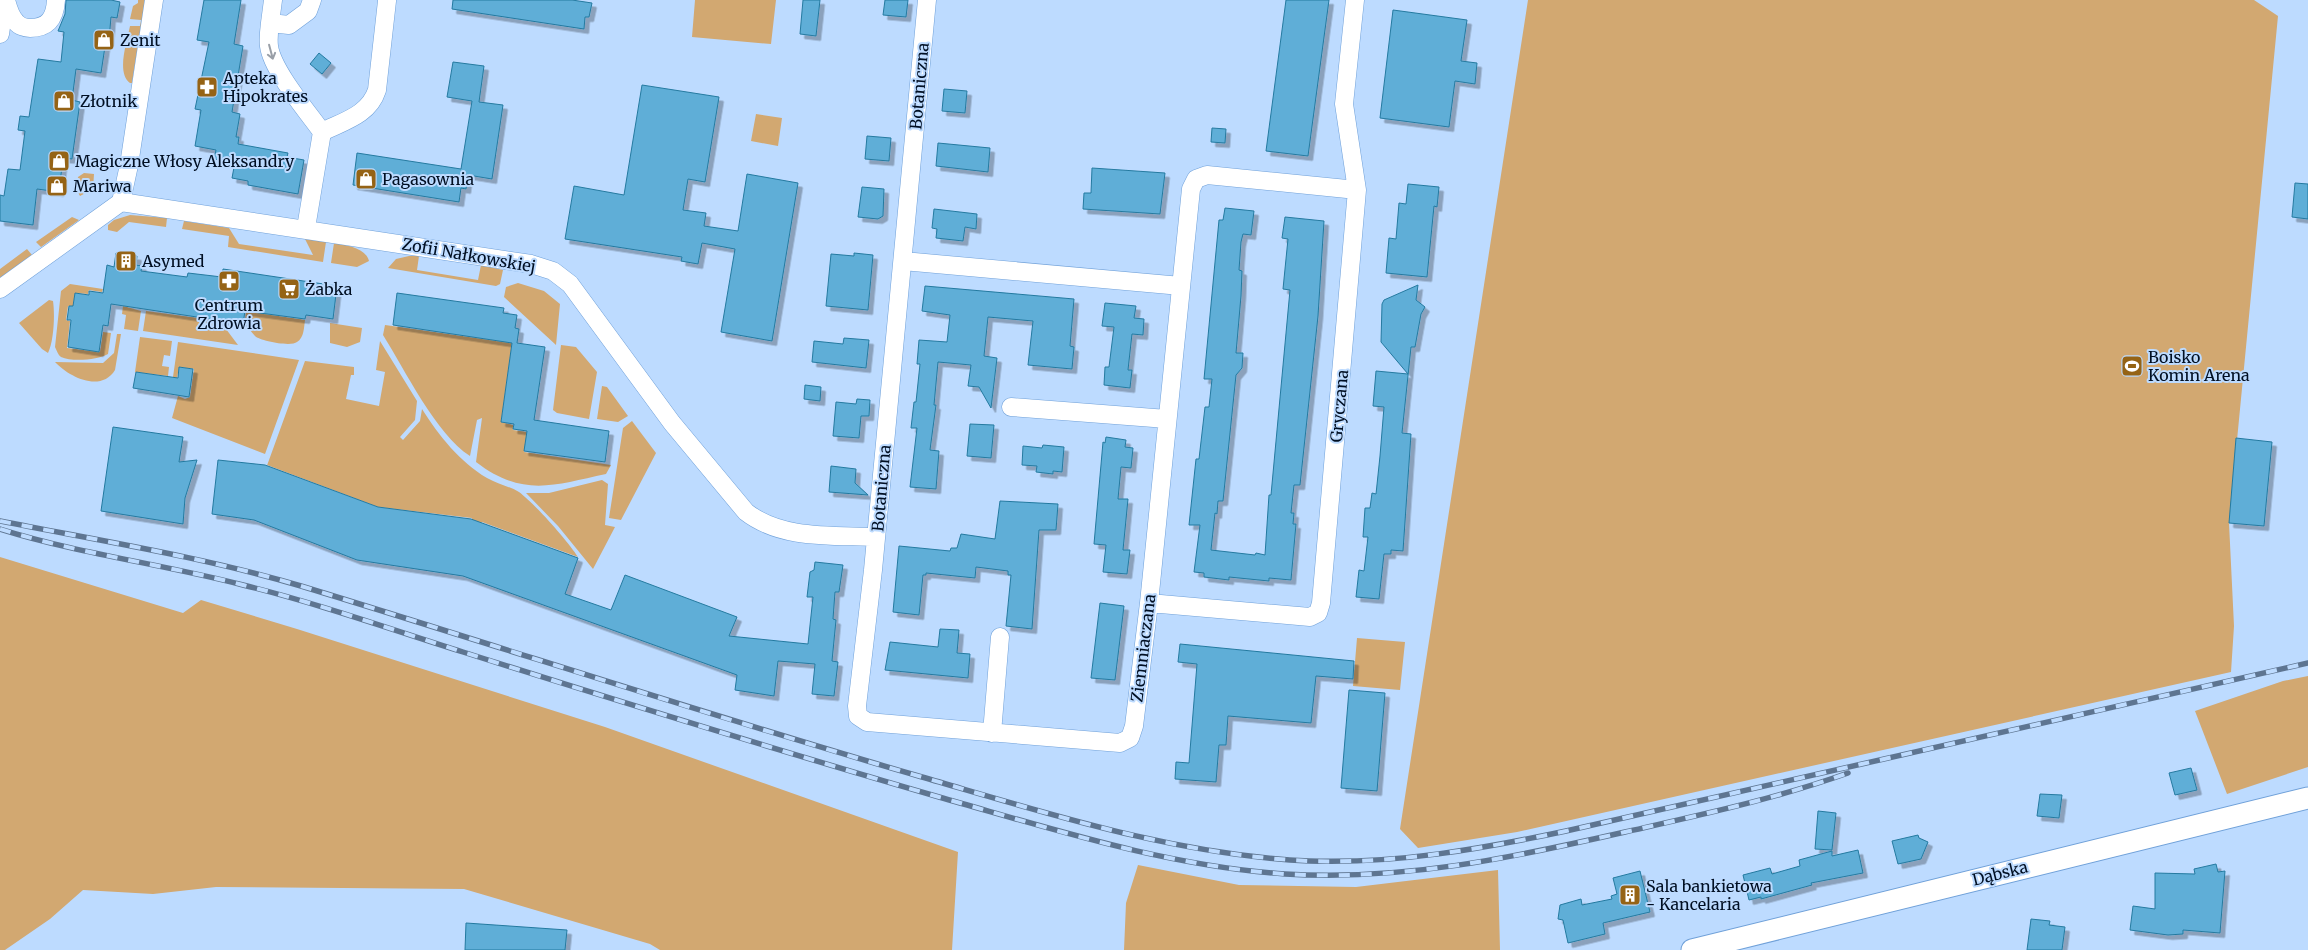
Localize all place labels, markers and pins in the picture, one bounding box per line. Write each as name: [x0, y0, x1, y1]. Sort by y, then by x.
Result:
shop icon: Zenit: [92, 28, 116, 52]
place label: Zenit: [120, 30, 161, 50]
place label: Apteka Hipokrates: [222, 68, 308, 106]
pharmacy icon: Apteka Hipokrates: [195, 75, 219, 99]
shop icon: Złotnik: [52, 89, 76, 113]
place label: Złotnik: [80, 91, 138, 111]
shop icon: Magiczne Włosy Aleksandry: [47, 149, 71, 173]
place label: Magiczne Włosy Aleksandry: [75, 151, 295, 171]
shop icon: Pagasownia: [354, 167, 378, 191]
place label: Pagasownia: [382, 169, 475, 189]
shop icon: Mariwa: [45, 174, 69, 198]
place label: Mariwa: [73, 176, 132, 196]
building icon: Asymed: [114, 249, 138, 273]
place label: Asymed: [141, 251, 205, 271]
pharmacy icon: Centrum Zdrowia: [217, 269, 241, 293]
supermarket icon: Żabka: [277, 277, 301, 301]
place label: Żabka: [305, 279, 353, 299]
place label: Centrum Zdrowia: [195, 295, 263, 333]
place label: Boisko Komin Arena: [2148, 347, 2250, 385]
sports icon: Boisko Komin Arena: [2120, 354, 2144, 378]
place label: Sala bankietowa - Kancelaria: [1646, 876, 1772, 914]
building icon: Sala bankietowa - Kancelaria: [1618, 883, 1642, 907]

